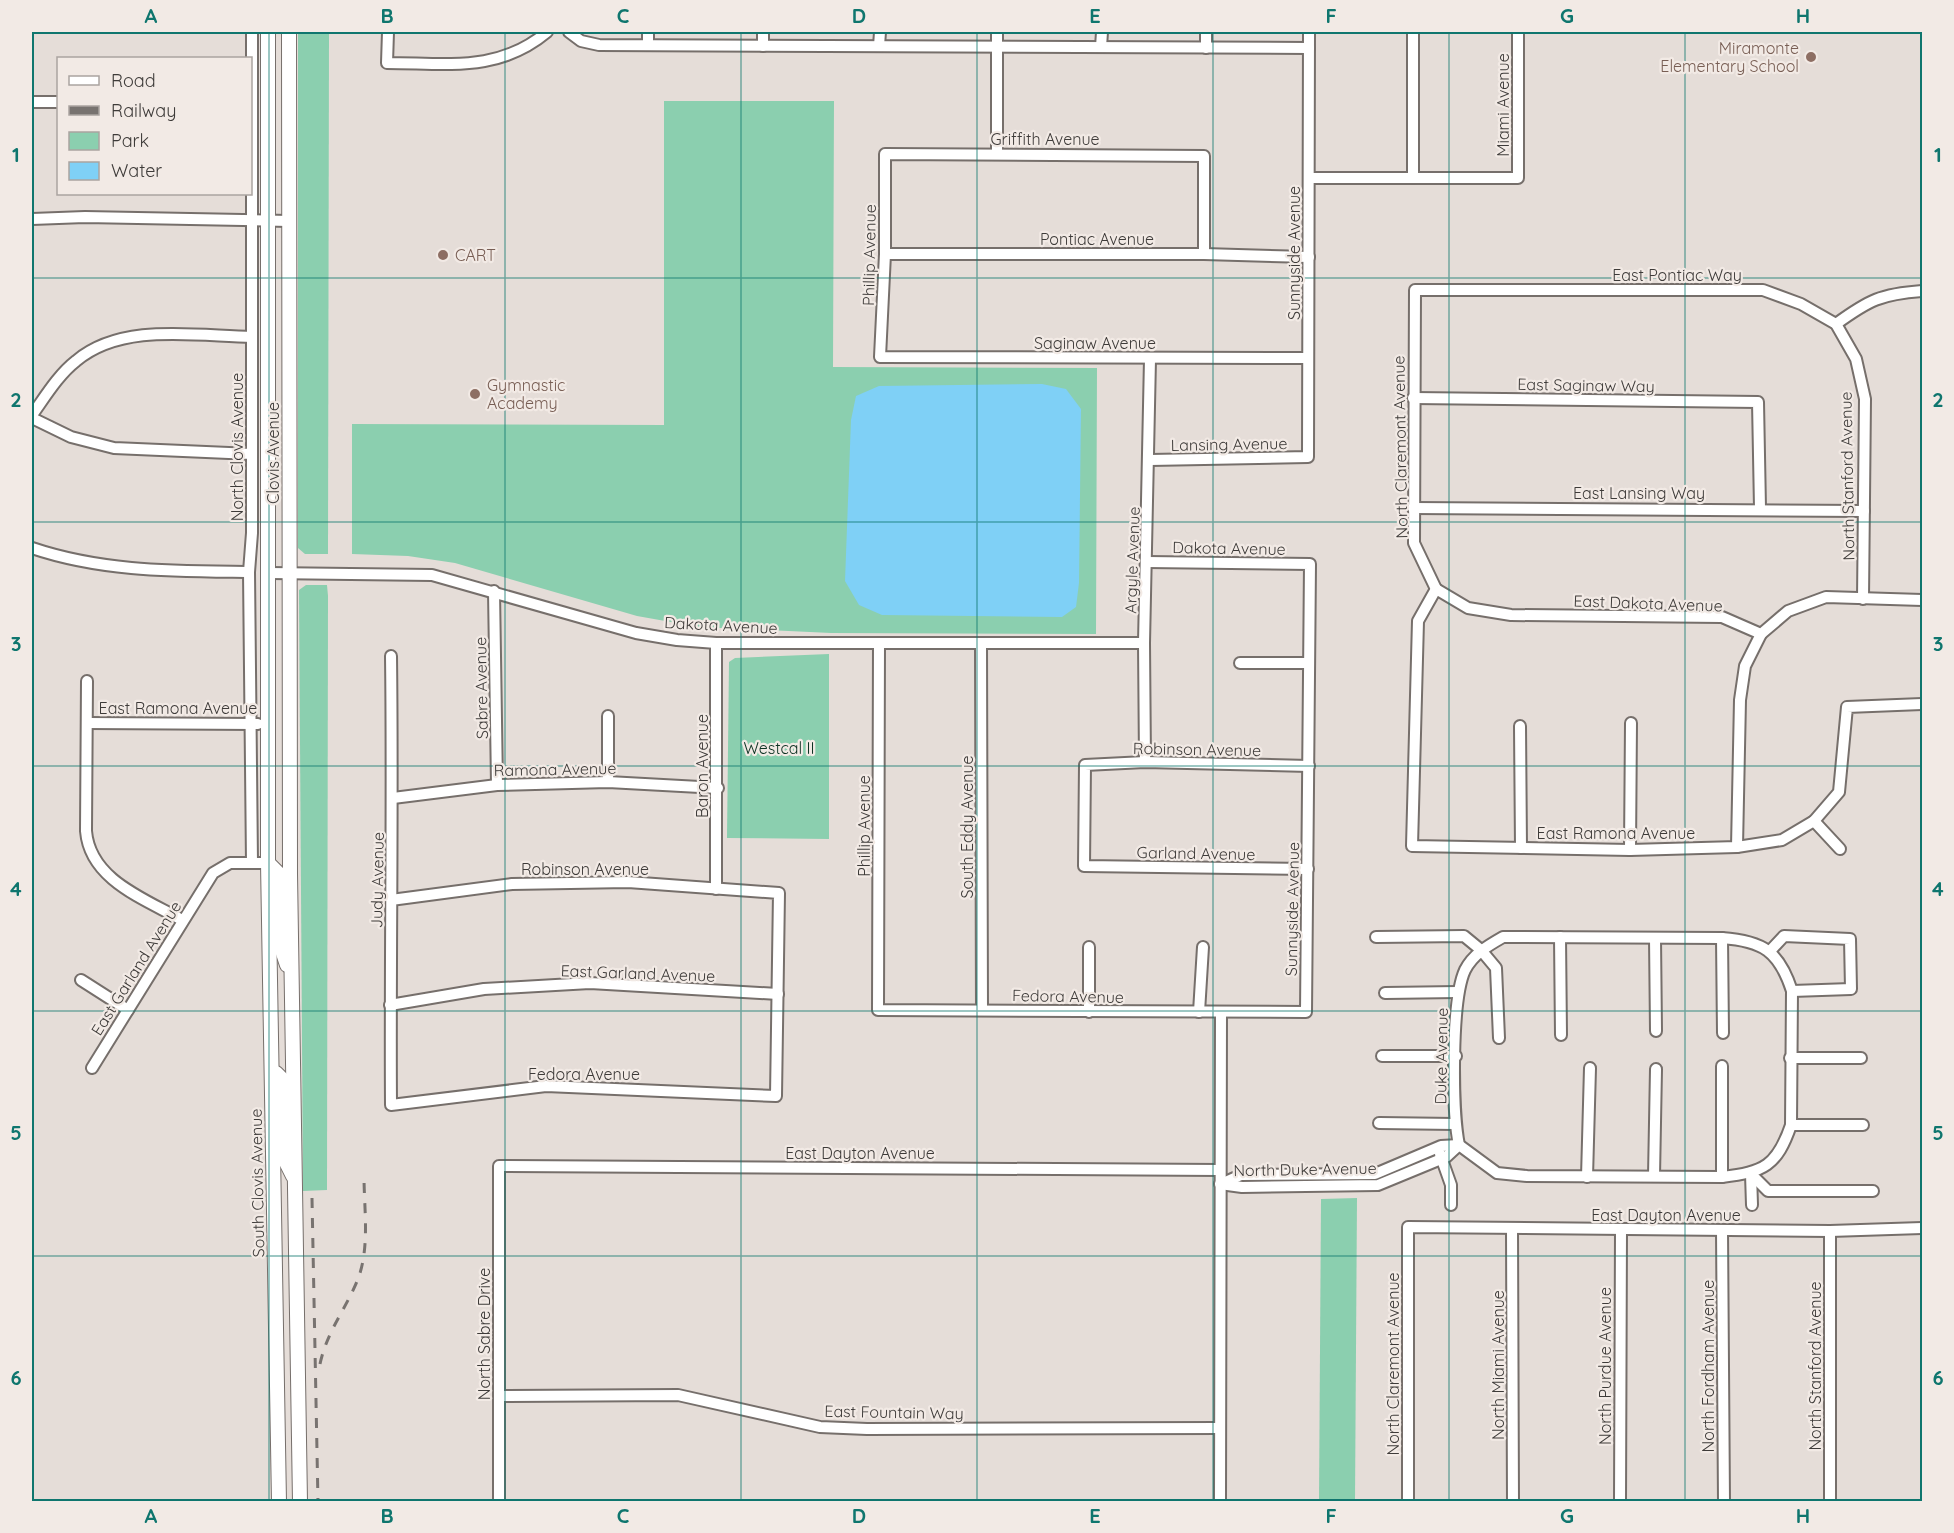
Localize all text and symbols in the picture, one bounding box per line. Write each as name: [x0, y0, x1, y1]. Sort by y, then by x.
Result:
text: A: [145, 3, 158, 28]
text: B: [380, 3, 394, 28]
text: C: [617, 3, 630, 28]
text: D: [852, 3, 866, 28]
text: E: [1089, 3, 1101, 28]
text: F: [1325, 3, 1337, 28]
text: G: [1560, 3, 1574, 28]
text: H: [1796, 3, 1810, 28]
place label: Miramonte Elementary School: [1660, 38, 1799, 76]
marker: Miramonte Elementary School: [1804, 50, 1818, 64]
street label: Miami Avenue: [1493, 53, 1513, 157]
legend: [57, 57, 252, 195]
text: Road: [111, 69, 156, 92]
text: Railway: [111, 99, 177, 122]
text: Park: [111, 129, 149, 152]
street label: Griffith Avenue: [990, 129, 1100, 149]
text: 1: [12, 142, 20, 167]
text: 1: [1934, 142, 1942, 167]
text: Water: [111, 159, 162, 182]
street label: Sunnyside Avenue: [1284, 186, 1304, 320]
street label: Phillip Avenue: [858, 204, 880, 306]
street label: Pontiac Avenue: [1040, 229, 1154, 249]
place label: CART: [455, 245, 496, 265]
marker: CART: [436, 248, 450, 262]
street label: East Pontiac Way: [1612, 265, 1742, 285]
street label: Saginaw Avenue: [1034, 333, 1156, 353]
street label: North Claremont Avenue: [1388, 355, 1412, 539]
street label: North Clovis Avenue: [227, 373, 247, 521]
street label: East Saginaw Way: [1517, 374, 1655, 396]
place label: Gymnastic Academy: [487, 375, 565, 413]
text: 2: [10, 387, 22, 412]
marker: Gymnastic Academy: [468, 387, 482, 401]
text: 2: [1932, 387, 1944, 412]
street label: North Stanford Avenue: [1836, 391, 1858, 561]
street label: Clovis Avenue: [263, 402, 283, 504]
street label: Lansing Avenue: [1170, 433, 1288, 455]
street label: East Lansing Way: [1573, 483, 1705, 503]
street label: Argyle Avenue: [1120, 506, 1144, 614]
street label: Dakota Avenue: [1172, 537, 1286, 559]
street label: East Dakota Avenue: [1573, 590, 1723, 616]
street label: Dakota Avenue: [664, 612, 778, 638]
text: 3: [11, 631, 21, 656]
text: 3: [1933, 631, 1943, 656]
street label: Sabre Avenue: [470, 637, 492, 739]
street label: East Ramona Avenue: [99, 698, 257, 718]
street label: Baron Avenue: [692, 714, 712, 818]
park label: Westcal II: [743, 738, 815, 758]
street label: Robinson Avenue: [1133, 738, 1261, 760]
street label: South Eddy Avenue: [957, 755, 977, 899]
street label: Ramona Avenue: [493, 758, 617, 780]
street label: Phillip Avenue: [854, 775, 874, 877]
street label: East Ramona Avenue: [1537, 823, 1695, 843]
street label: Judy Avenue: [366, 832, 388, 928]
street label: Garland Avenue: [1137, 842, 1255, 864]
street label: Sunnyside Avenue: [1281, 842, 1303, 976]
street label: Robinson Avenue: [521, 859, 649, 879]
text: 4: [10, 876, 22, 901]
text: 4: [1932, 876, 1944, 901]
street label: East Garland Avenue: [87, 897, 185, 1039]
street label: East Garland Avenue: [560, 960, 716, 986]
street label: Fedora Avenue: [1012, 985, 1124, 1007]
street label: Duke Avenue: [1430, 1007, 1452, 1105]
street label: Fedora Avenue: [528, 1064, 640, 1084]
street label: South Clovis Avenue: [246, 1108, 268, 1258]
text: 5: [10, 1120, 22, 1145]
text: 5: [1932, 1120, 1944, 1145]
street label: East Dayton Avenue: [785, 1143, 935, 1163]
street label: North Duke Avenue: [1233, 1158, 1377, 1180]
street label: East Dayton Avenue: [1591, 1205, 1741, 1225]
street label: North Sabre Drive: [474, 1268, 494, 1400]
street label: North Claremont Avenue: [1383, 1272, 1403, 1456]
street label: North Fordham Avenue: [1698, 1280, 1718, 1452]
street label: North Stanford Avenue: [1805, 1281, 1825, 1451]
street label: North Purdue Avenue: [1595, 1287, 1615, 1445]
street label: North Miami Avenue: [1488, 1290, 1508, 1440]
text: 6: [10, 1365, 22, 1390]
text: 6: [1932, 1365, 1944, 1390]
street label: East Fountain Way: [824, 1401, 964, 1423]
text: A: [145, 1503, 158, 1528]
text: B: [380, 1503, 394, 1528]
text: C: [617, 1503, 630, 1528]
text: D: [852, 1503, 866, 1528]
text: E: [1089, 1503, 1101, 1528]
text: F: [1325, 1503, 1337, 1528]
text: G: [1560, 1503, 1574, 1528]
text: H: [1796, 1503, 1810, 1528]

